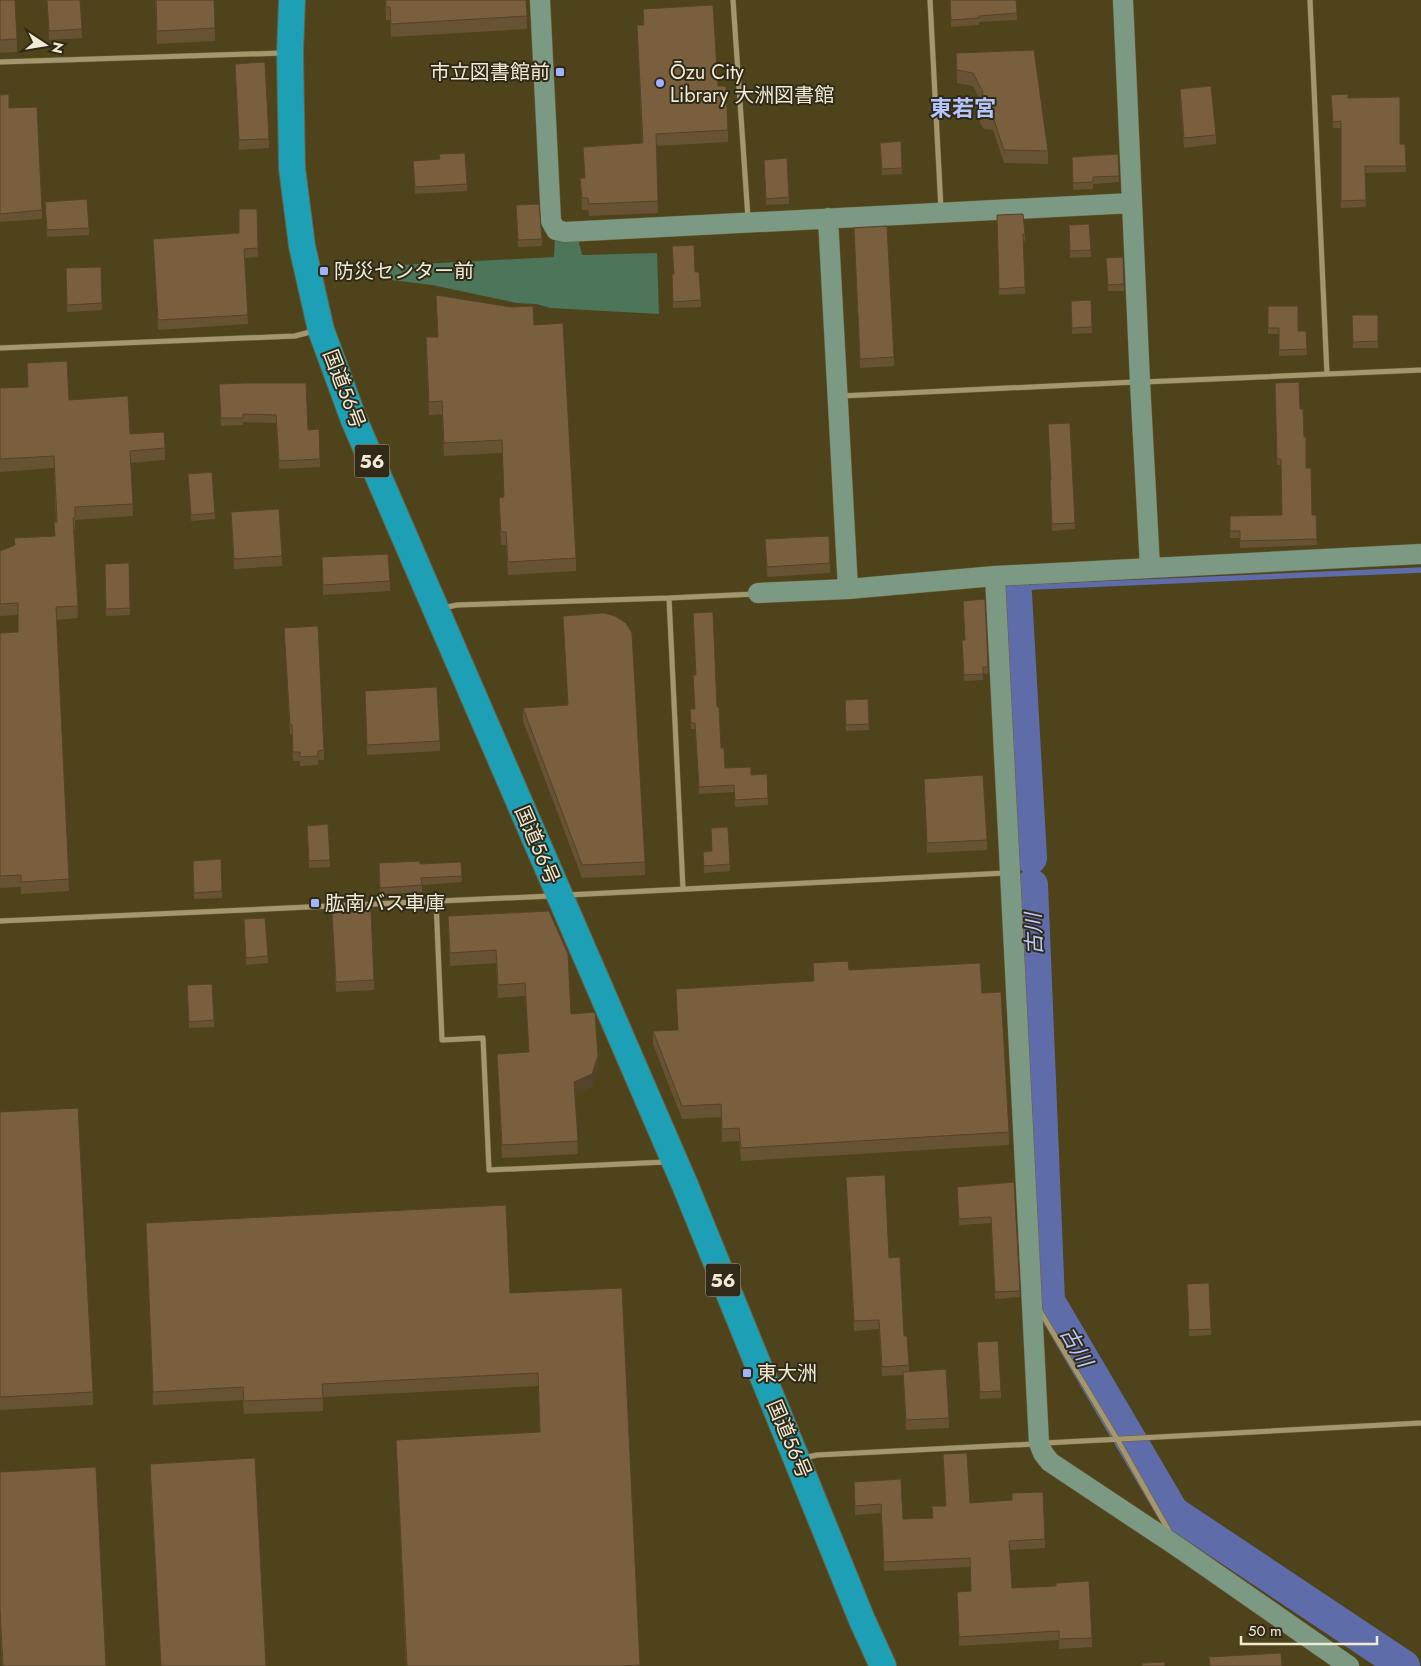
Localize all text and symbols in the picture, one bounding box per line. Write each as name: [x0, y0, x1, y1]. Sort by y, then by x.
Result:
north arrow: [20, 20, 70, 70]
text: N: [47, 40, 69, 55]
place label: 市立図書館前: [430, 58, 550, 87]
place label: Ōzu City Library 大洲図書館: [670, 58, 834, 110]
marker: 市立図書館前: [554, 66, 566, 78]
marker: Ōzu City Library 大洲図書館: [654, 77, 666, 89]
district label: 東若宮: [930, 92, 996, 124]
place label: 防災センター前: [334, 257, 474, 286]
marker: 防災センター前: [318, 265, 330, 277]
street label: 国道56号: [316, 345, 372, 433]
road number: 56: [354, 444, 390, 478]
street label: 国道56号: [507, 801, 567, 889]
place label: 肱南バス車庫: [325, 889, 445, 918]
marker: 肱南バス車庫: [309, 897, 321, 909]
water label: 古川: [1018, 910, 1050, 956]
road number: 56: [706, 1264, 740, 1296]
water label: 古川: [1053, 1321, 1100, 1374]
place label: 東大洲: [757, 1359, 817, 1388]
marker: 東大洲: [741, 1367, 753, 1379]
street label: 国道56号: [759, 1395, 819, 1483]
scale bar: [1241, 1614, 1377, 1646]
text: 50 m: [1248, 1620, 1282, 1642]

